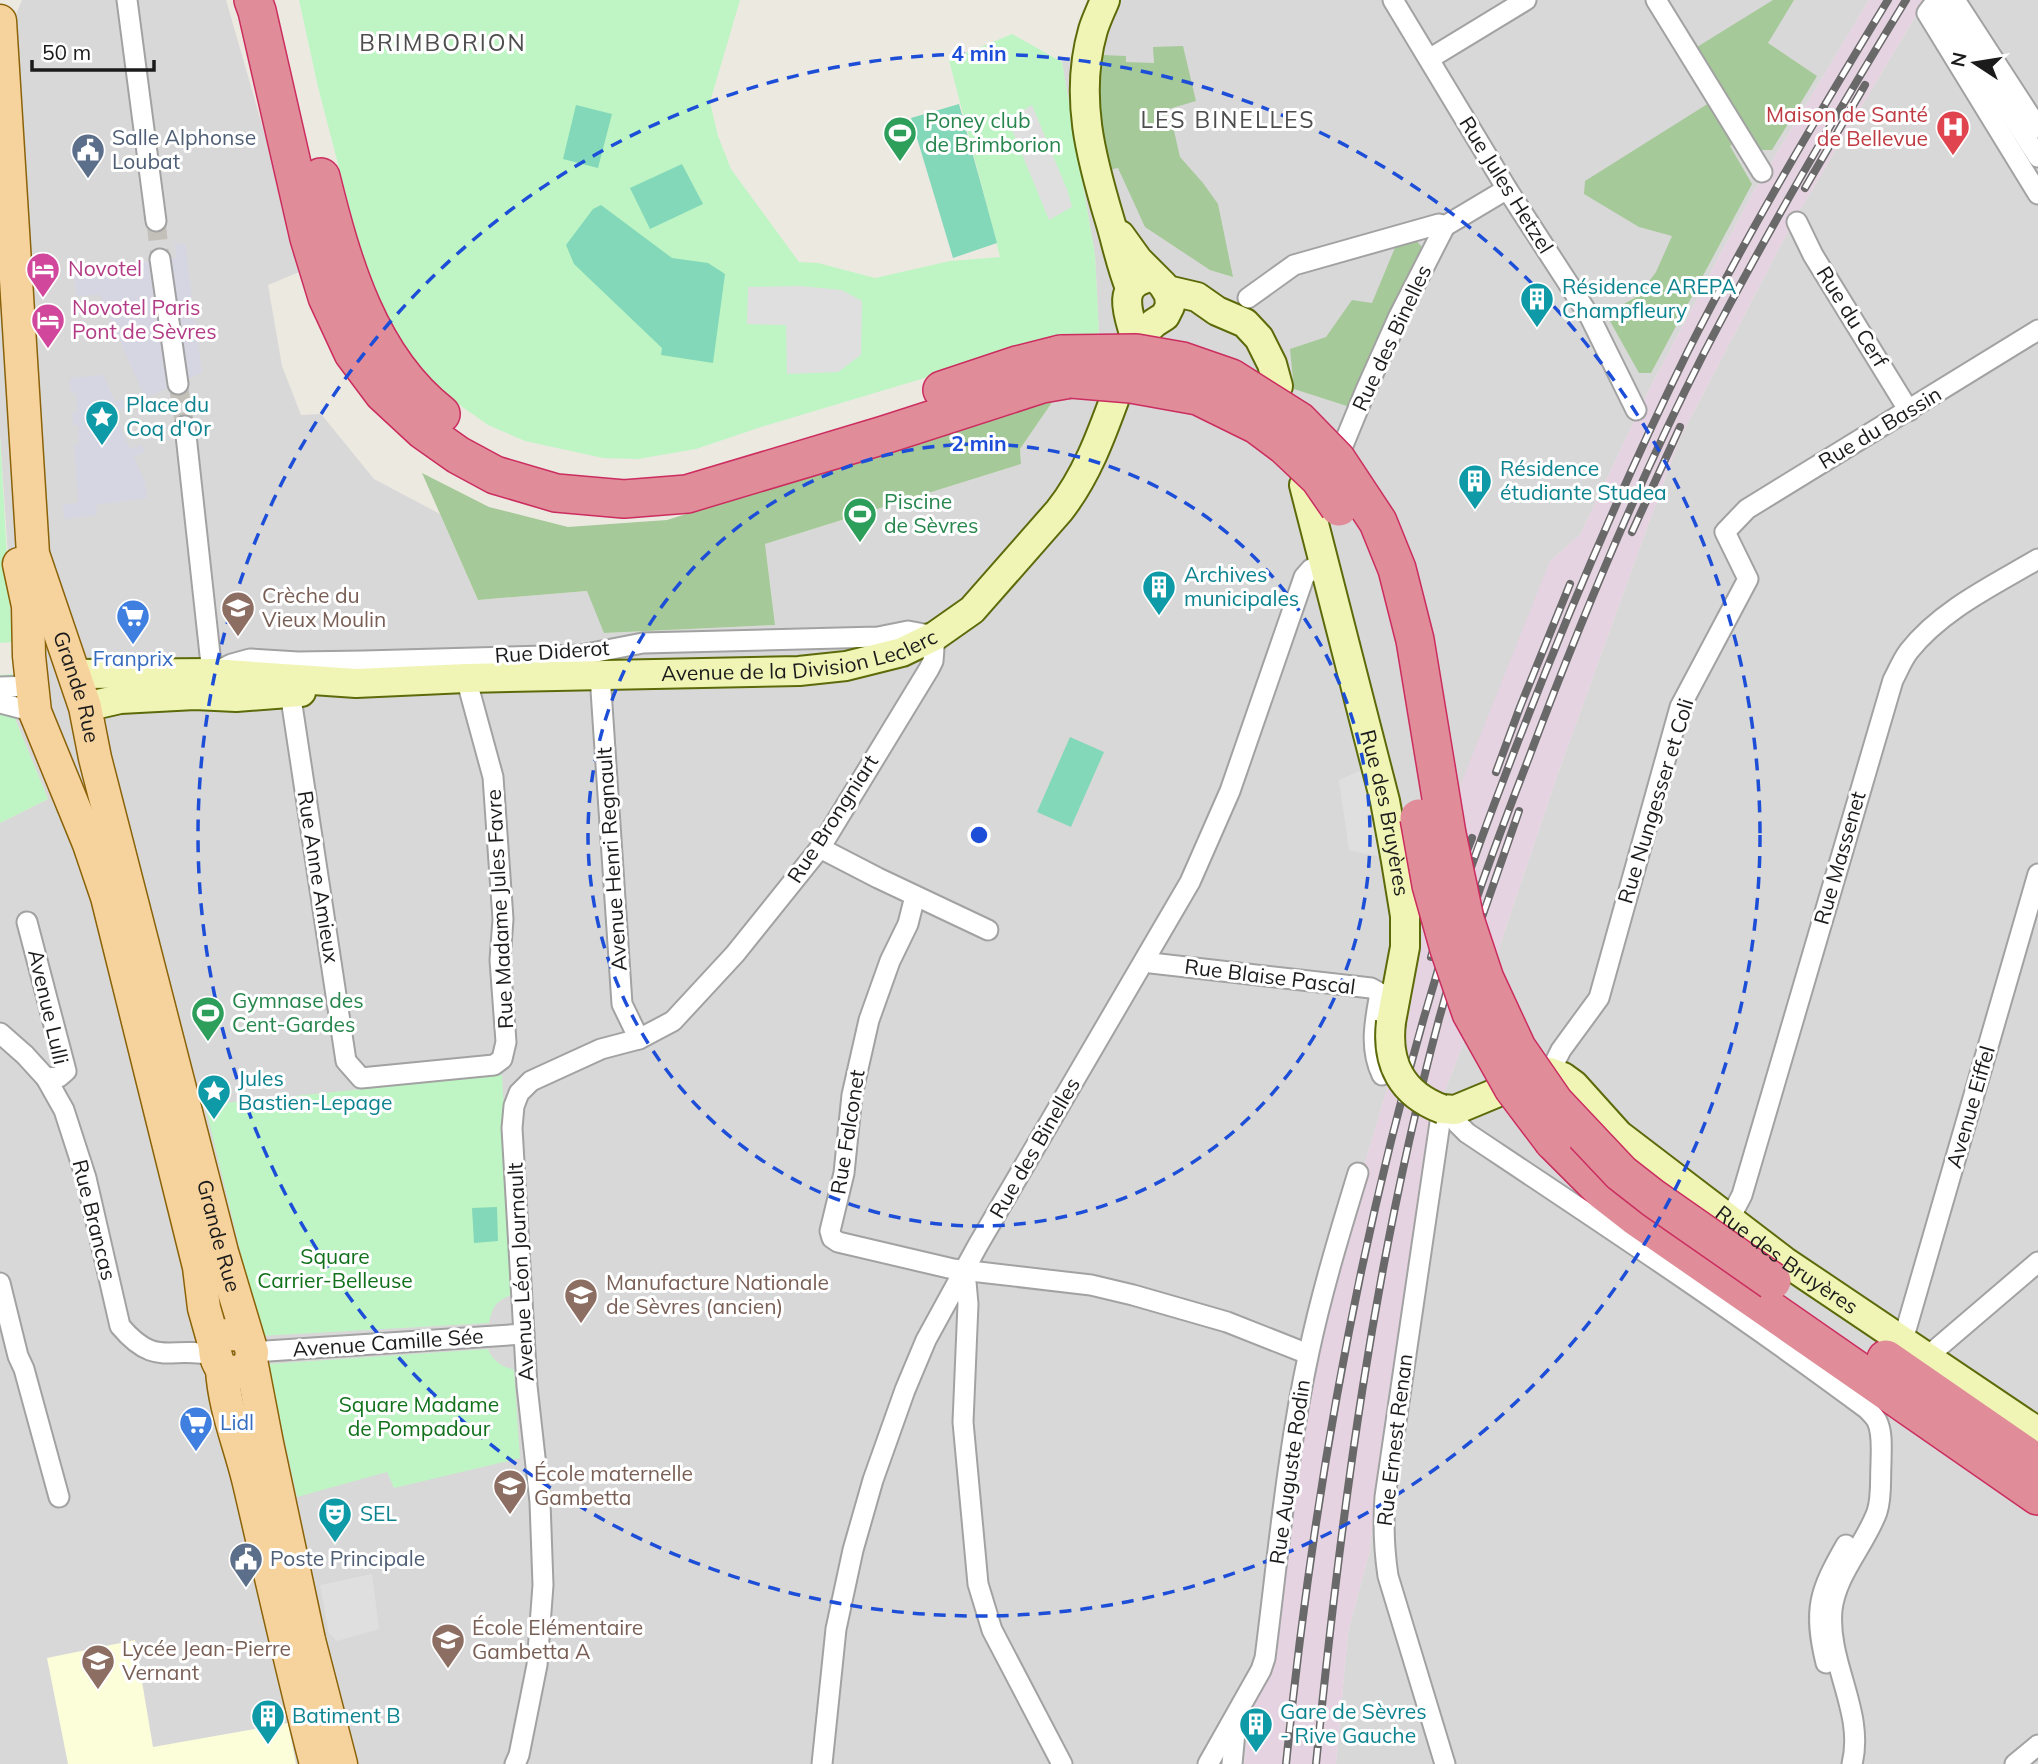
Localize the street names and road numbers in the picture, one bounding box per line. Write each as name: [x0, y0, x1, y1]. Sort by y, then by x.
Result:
street label: Rue Jules Hetzel: [1454, 111, 1559, 258]
street label: Rue des Binelles: [1346, 260, 1436, 415]
street label: Rue du Cerf: [1812, 261, 1895, 372]
street label: Rue du Bassin: [1813, 380, 1946, 474]
street label: Avenue de la Division Leclerc: [661, 623, 941, 686]
street label: Grande Rue: [48, 627, 106, 745]
street label: Rue Diderot: [494, 634, 610, 668]
street label: Rue Nungesser et Coli: [1611, 695, 1699, 906]
street label: Rue des Bruyères: [1355, 727, 1416, 898]
street label: Avenue Henri Regnault: [590, 746, 632, 972]
street label: Rue Brongniart: [781, 749, 883, 887]
street label: Rue Massenet: [1808, 788, 1870, 927]
street label: Rue Anne Amieux: [293, 789, 345, 965]
street label: Rue Madame Jules Favre: [480, 789, 518, 1030]
street label: Avenue Lulli: [23, 947, 75, 1067]
street label: Rue Blaise Pascal: [1183, 953, 1357, 999]
street label: Avenue Eiffel: [1940, 1043, 2000, 1171]
street label: Rue Falconet: [824, 1068, 870, 1196]
street label: Rue des Binelles: [983, 1072, 1085, 1223]
street label: Rue Brancas: [67, 1157, 123, 1283]
street label: Avenue Léon Journault: [501, 1162, 539, 1382]
street label: Grande Rue: [192, 1176, 247, 1295]
street label: Rue des Bruyères: [1711, 1199, 1863, 1319]
street label: Avenue Camille Sée: [291, 1322, 484, 1362]
street label: Rue Ernest Renan: [1371, 1352, 1417, 1527]
street label: Rue Auguste Rodin: [1263, 1378, 1315, 1566]

